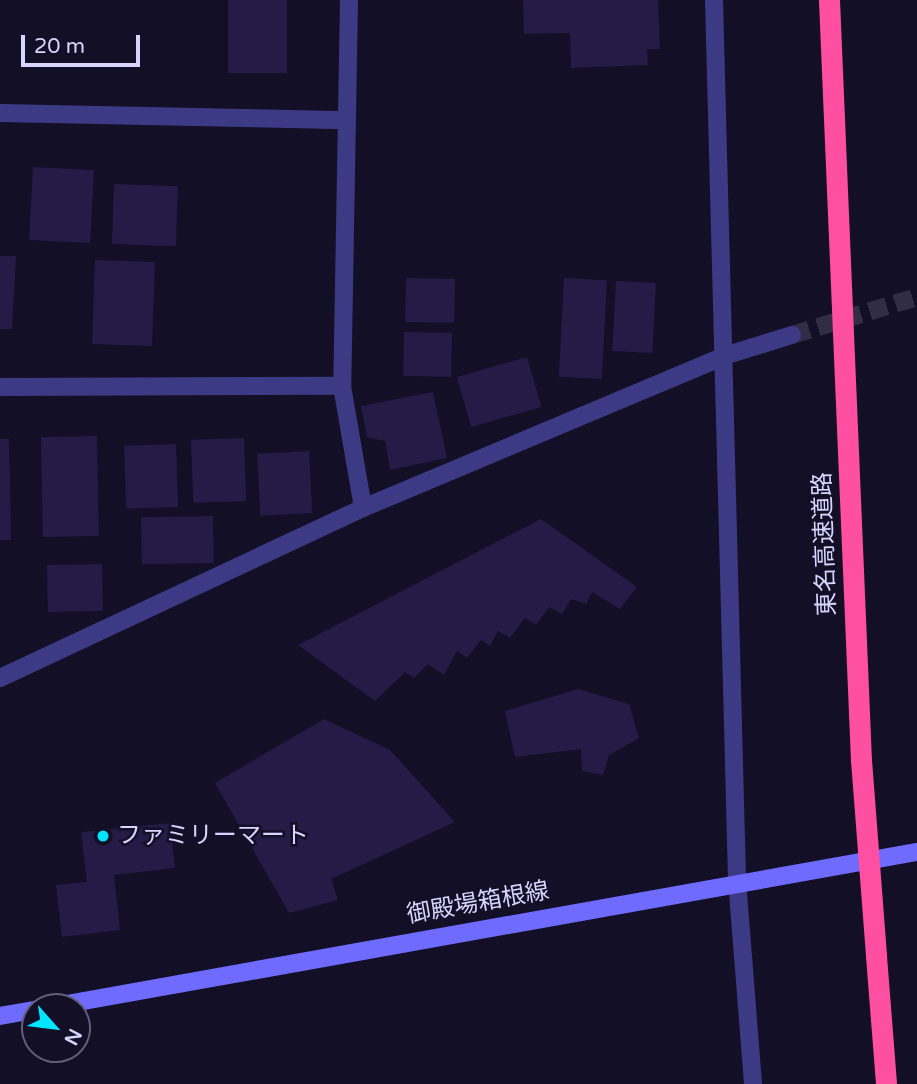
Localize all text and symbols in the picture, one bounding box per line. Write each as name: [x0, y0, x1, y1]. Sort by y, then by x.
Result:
scale bar: [24, 21, 144, 65]
text: 20 m: [34, 34, 85, 59]
street label: 東名高速道路: [808, 472, 842, 616]
place label: ファミリーマート: [117, 822, 309, 850]
marker: ファミリーマート: [95, 828, 111, 844]
street label: 御殿場箱根線: [405, 876, 551, 930]
north arrow: [21, 993, 91, 1063]
text: N: [59, 1025, 86, 1049]

